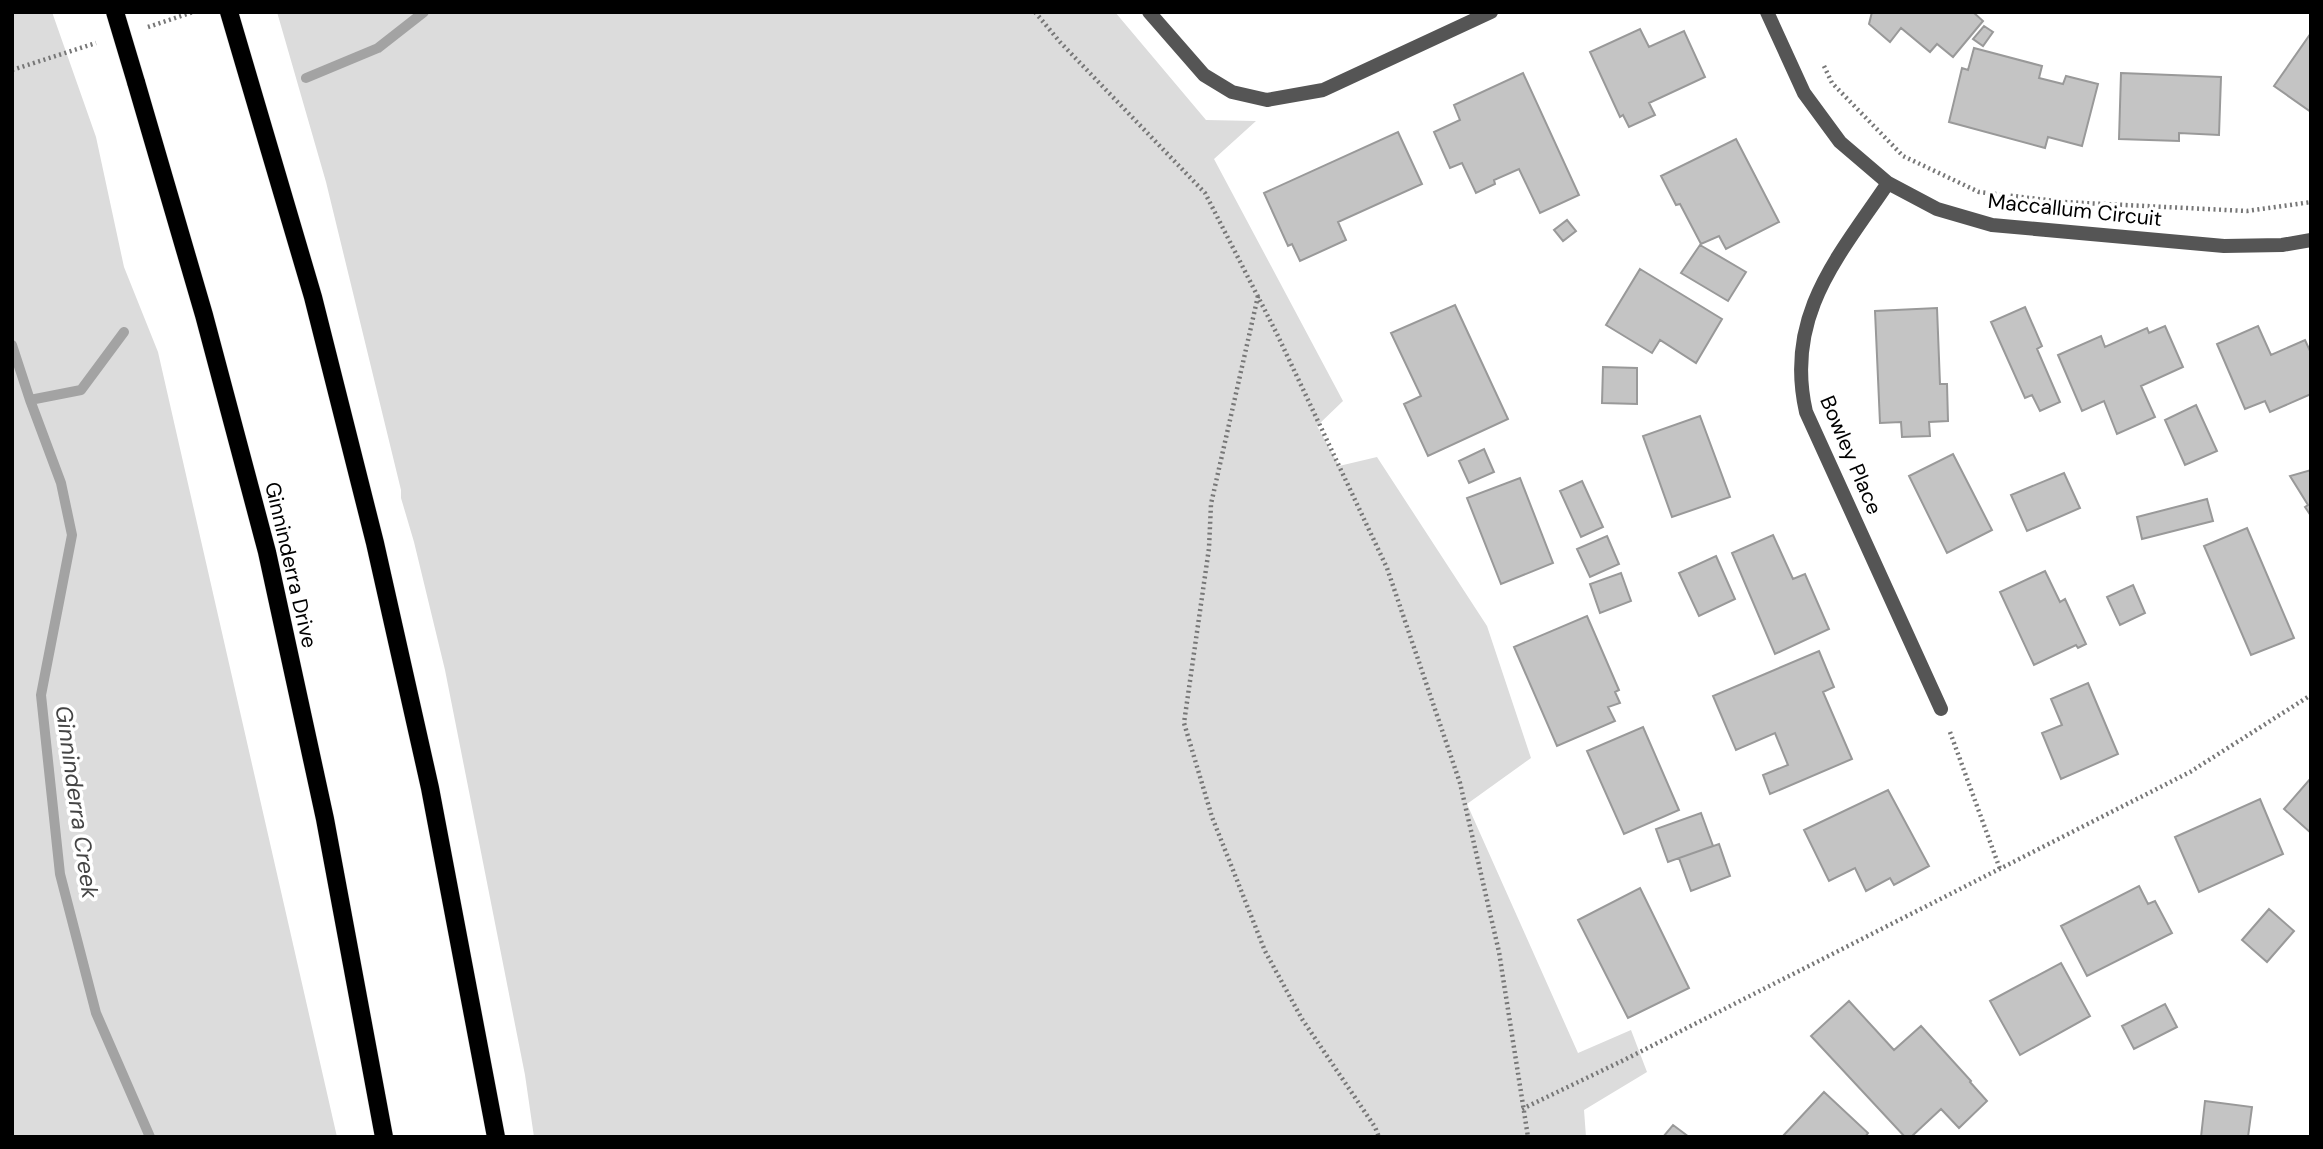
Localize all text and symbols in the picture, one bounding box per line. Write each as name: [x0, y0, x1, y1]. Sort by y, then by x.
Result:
street label: Maccallum Circuit: [1987, 187, 2163, 233]
street label: Bowley Place: [1813, 391, 1889, 519]
street label: Ginninderra Drive: [258, 479, 324, 651]
water label: Ginninderra Creek: [49, 704, 105, 901]

